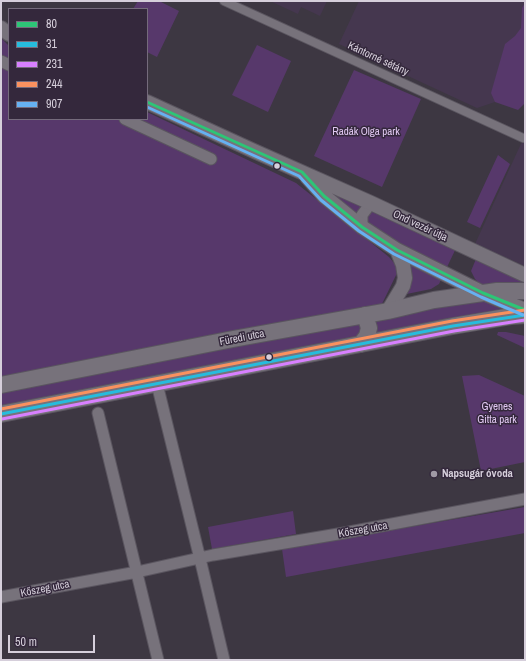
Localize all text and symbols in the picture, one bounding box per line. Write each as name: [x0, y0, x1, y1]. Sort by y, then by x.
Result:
legend: [8, 8, 148, 120]
text: 80: [46, 16, 57, 32]
text: 31: [46, 36, 57, 52]
street label: Kántorné sétány: [345, 39, 411, 79]
text: 231: [46, 56, 62, 72]
text: 244: [46, 76, 62, 92]
text: 907: [46, 96, 62, 112]
park label: Radák Olga park: [332, 125, 400, 139]
unlabelled marker: [272, 161, 282, 171]
street label: Ond vezér útja: [391, 208, 449, 244]
street label: Füredi utca: [218, 327, 266, 349]
unlabelled marker: [264, 352, 274, 362]
park label: Gyenes Gitta park: [477, 400, 517, 426]
place label: Napsugár óvoda: [442, 467, 513, 481]
marker: Napsugár óvoda: [429, 469, 439, 479]
street label: Kőszeg utca: [337, 519, 389, 541]
street label: Kőszeg utca: [19, 578, 71, 600]
scale bar: [10, 627, 97, 653]
text: 50 m: [15, 634, 37, 650]

